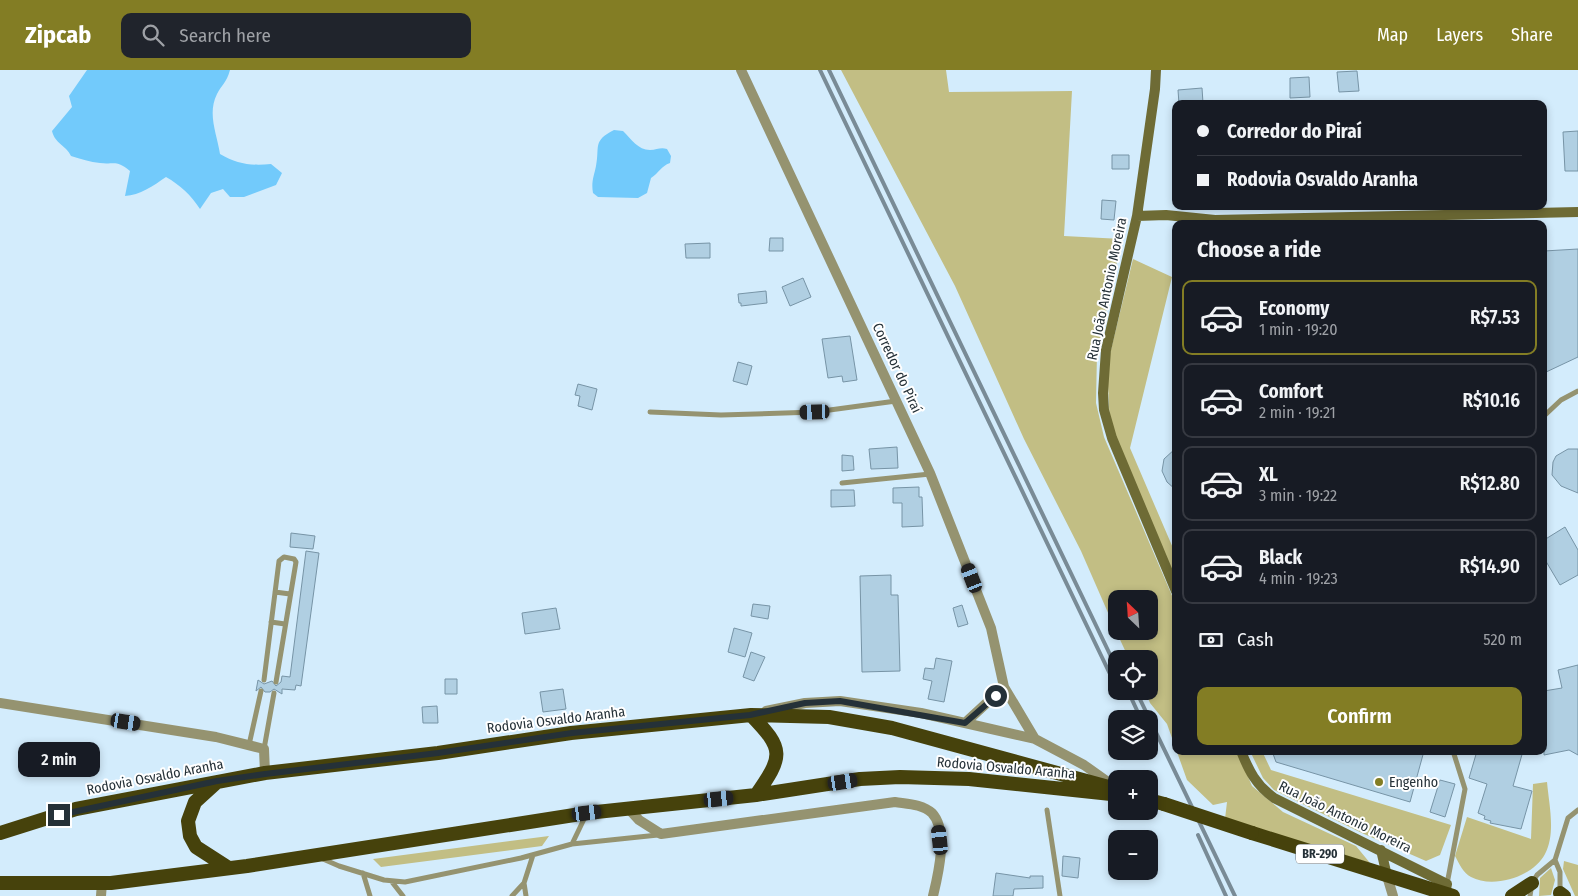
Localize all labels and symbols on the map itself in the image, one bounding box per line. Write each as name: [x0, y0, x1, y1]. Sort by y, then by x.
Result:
street label: Rua João Antonio Moreira: [1084, 216, 1130, 362]
street label: Corredor do Piraí: [869, 320, 925, 416]
car: [799, 404, 830, 420]
car: [959, 561, 984, 595]
north arrow: [1108, 590, 1158, 640]
route start: [985, 685, 1007, 707]
street label: Rodovia Osvaldo Aranha: [486, 703, 626, 737]
car: [110, 712, 141, 732]
callout: 2 min: [18, 742, 100, 778]
street label: Rodovia Osvaldo Aranha: [936, 753, 1076, 783]
street label: Rodovia Osvaldo Aranha: [85, 755, 225, 799]
car: [827, 772, 858, 792]
place label: Engenho: [1389, 774, 1438, 791]
marker: Engenho: [1373, 776, 1385, 788]
street label: Rua João Antonio Moreira: [1276, 778, 1414, 857]
car: [703, 790, 734, 808]
route end: [48, 804, 70, 826]
car: [571, 804, 602, 822]
car: [930, 824, 949, 856]
road number: BR-290: [1296, 844, 1344, 864]

